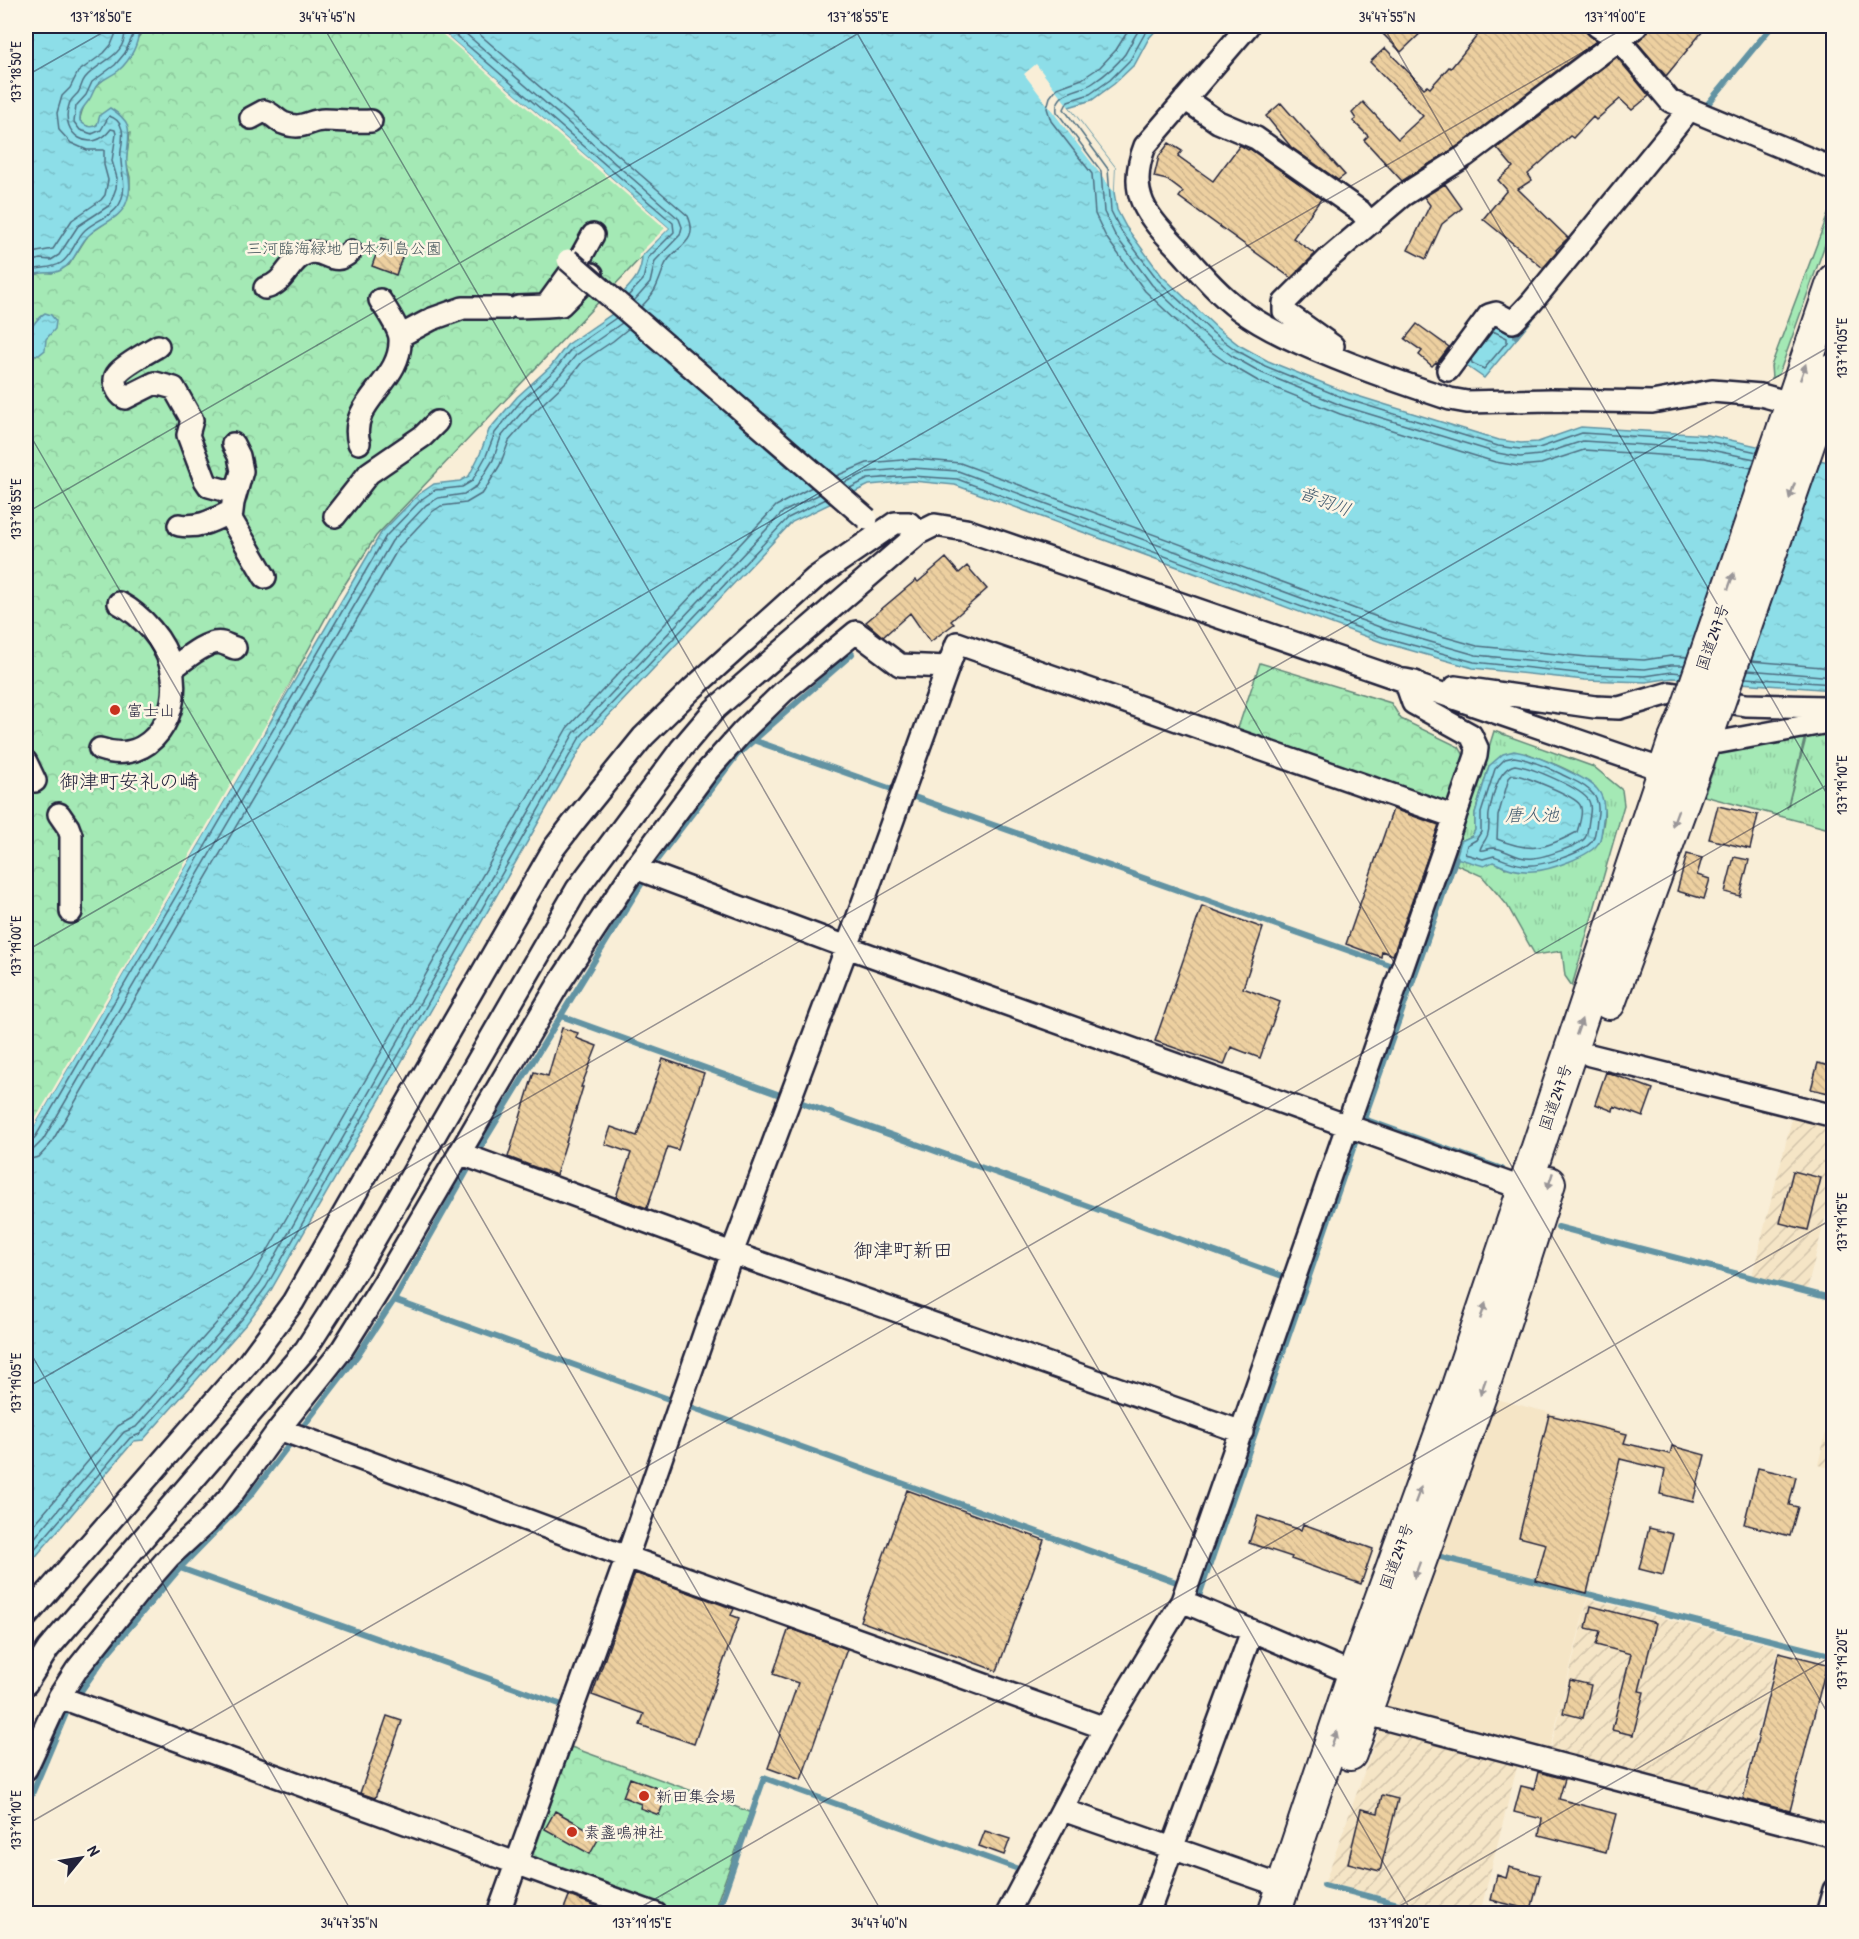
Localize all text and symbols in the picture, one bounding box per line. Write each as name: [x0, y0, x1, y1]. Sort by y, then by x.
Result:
text: 137°18'50"E: [70, 6, 132, 27]
text: 34°47'45"N: [299, 6, 355, 27]
text: 137°18'55"E: [827, 6, 889, 27]
text: 34°47'55"N: [1359, 6, 1415, 27]
text: 137°19'00"E: [1584, 6, 1646, 27]
text: 137°18'50"E: [5, 41, 26, 103]
park label: 三河臨海緑地 日本列島公園: [246, 237, 442, 259]
text: 137°19'05"E: [1831, 317, 1852, 378]
one-way arrow: [1798, 363, 1808, 381]
text: 137°18'55"E: [5, 478, 26, 540]
water label: 音羽川: [1295, 479, 1355, 522]
one-way arrow: [1786, 482, 1796, 500]
one-way arrow: [1727, 572, 1737, 590]
street label: 国道247号: [1690, 601, 1734, 673]
place label: 富士山: [127, 699, 175, 721]
marker: 富士山: [108, 703, 122, 717]
text: 137°19'10"E: [1831, 755, 1852, 815]
district label: 御津町安礼の崎: [59, 767, 199, 794]
water label: 唐人池: [1505, 802, 1560, 827]
one-way arrow: [1670, 810, 1680, 828]
text: 137°19'00"E: [5, 915, 26, 977]
one-way arrow: [1574, 1018, 1584, 1036]
street label: 国道247号: [1533, 1061, 1577, 1133]
one-way arrow: [1544, 1172, 1554, 1190]
text: 137°19'15"E: [1831, 1192, 1852, 1252]
district label: 御津町新田: [853, 1236, 953, 1263]
one-way arrow: [1479, 1302, 1488, 1320]
text: 137°19'05"E: [5, 1352, 26, 1413]
one-way arrow: [1477, 1378, 1487, 1396]
one-way arrow: [1414, 1486, 1424, 1504]
street label: 国道247号: [1374, 1520, 1418, 1592]
one-way arrow: [1411, 1561, 1421, 1579]
text: 137°19'20"E: [1831, 1628, 1852, 1690]
one-way arrow: [1329, 1730, 1339, 1748]
place label: 新田集会場: [656, 1785, 736, 1807]
marker: 新田集会場: [637, 1789, 651, 1803]
text: 137°19'10"E: [5, 1790, 26, 1850]
place label: 素盞嗚神社: [584, 1821, 664, 1843]
marker: 素盞嗚神社: [565, 1825, 579, 1839]
north arrow: [51, 1828, 111, 1888]
text: N: [82, 1841, 106, 1860]
text: 34°47'35"N: [321, 1912, 377, 1933]
text: 137°19'15"E: [612, 1912, 672, 1933]
text: 34°47'40"N: [851, 1912, 907, 1933]
text: 137°19'20"E: [1368, 1912, 1430, 1933]

